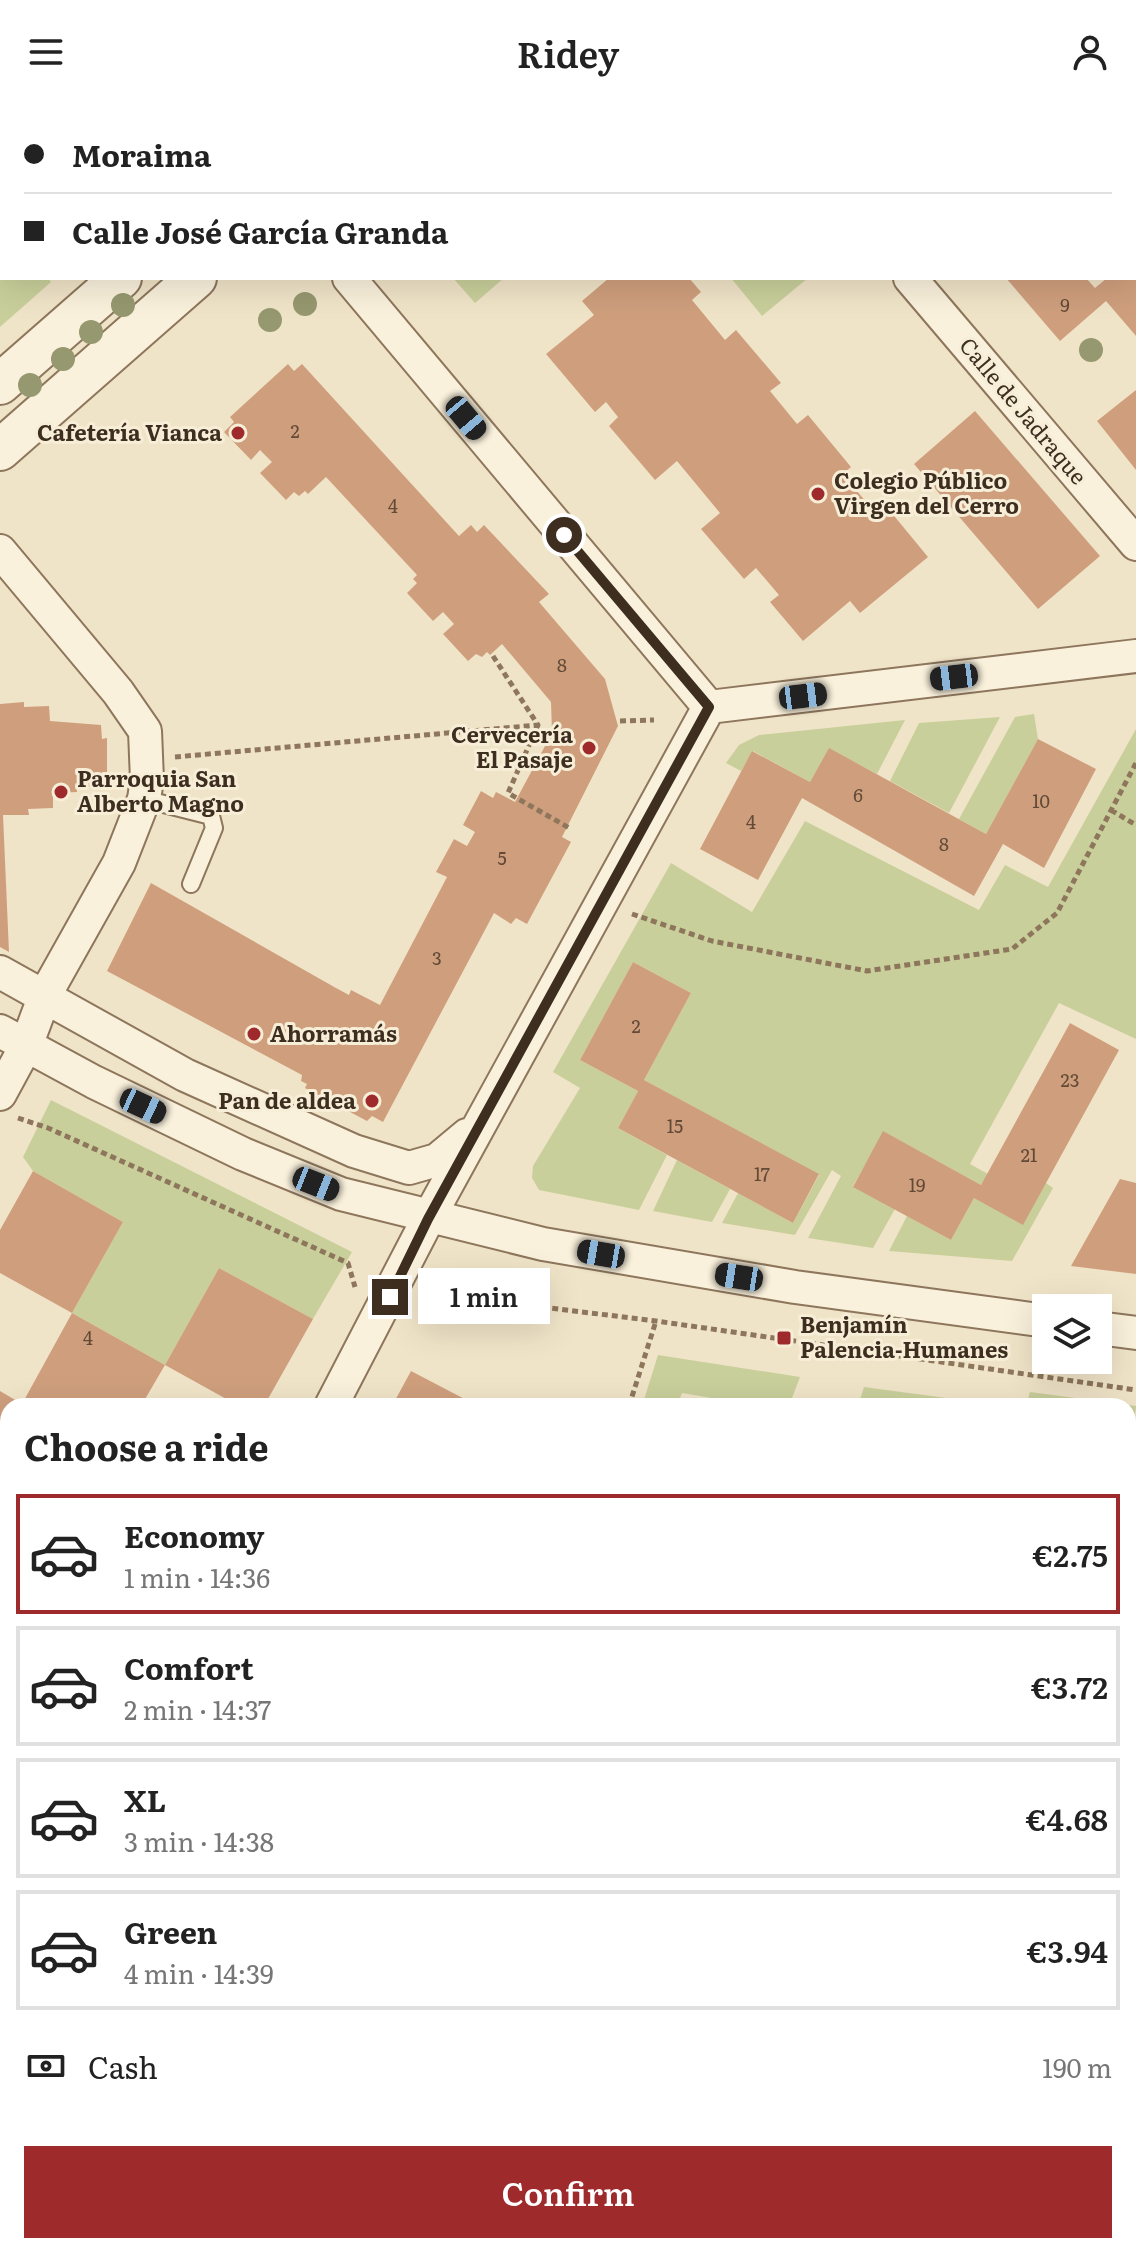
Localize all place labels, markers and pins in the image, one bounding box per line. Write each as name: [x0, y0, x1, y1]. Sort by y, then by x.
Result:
place label: Cafetería Vianca: [37, 415, 222, 448]
marker: Cafetería Vianca: [229, 424, 247, 442]
place label: Colegio Público Virgen del Cerro: [834, 463, 1019, 521]
marker: Colegio Público Virgen del Cerro: [809, 485, 827, 503]
place label: Cervecería El Pasaje: [451, 717, 573, 775]
marker: Cervecería El Pasaje: [580, 739, 598, 757]
place label: Parroquia San Alberto Magno: [77, 761, 244, 819]
marker: Parroquia San Alberto Magno: [52, 783, 70, 801]
place label: Ahorramás: [270, 1016, 397, 1049]
marker: Ahorramás: [245, 1025, 263, 1043]
place label: Pan de aldea: [218, 1083, 356, 1116]
marker: Pan de aldea: [363, 1092, 381, 1110]
place label: Benjamín Palencia-Humanes: [800, 1307, 1008, 1365]
marker: Benjamín Palencia-Humanes: [775, 1329, 793, 1347]

